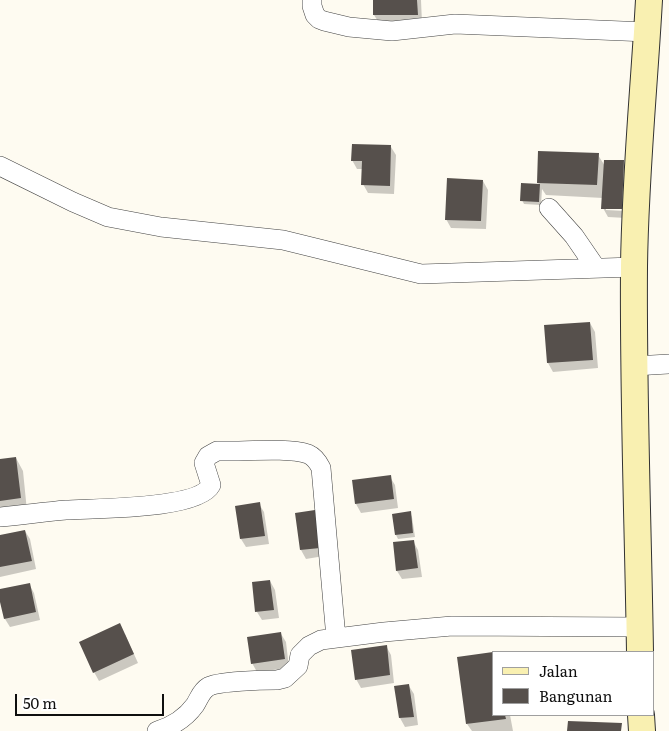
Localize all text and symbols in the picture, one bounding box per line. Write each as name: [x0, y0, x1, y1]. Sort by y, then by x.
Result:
legend: [492, 651, 654, 716]
text: Jalan: [539, 659, 578, 682]
scale bar: [18, 684, 166, 716]
text: Bangunan: [539, 684, 612, 707]
text: 50 m: [23, 691, 57, 714]

